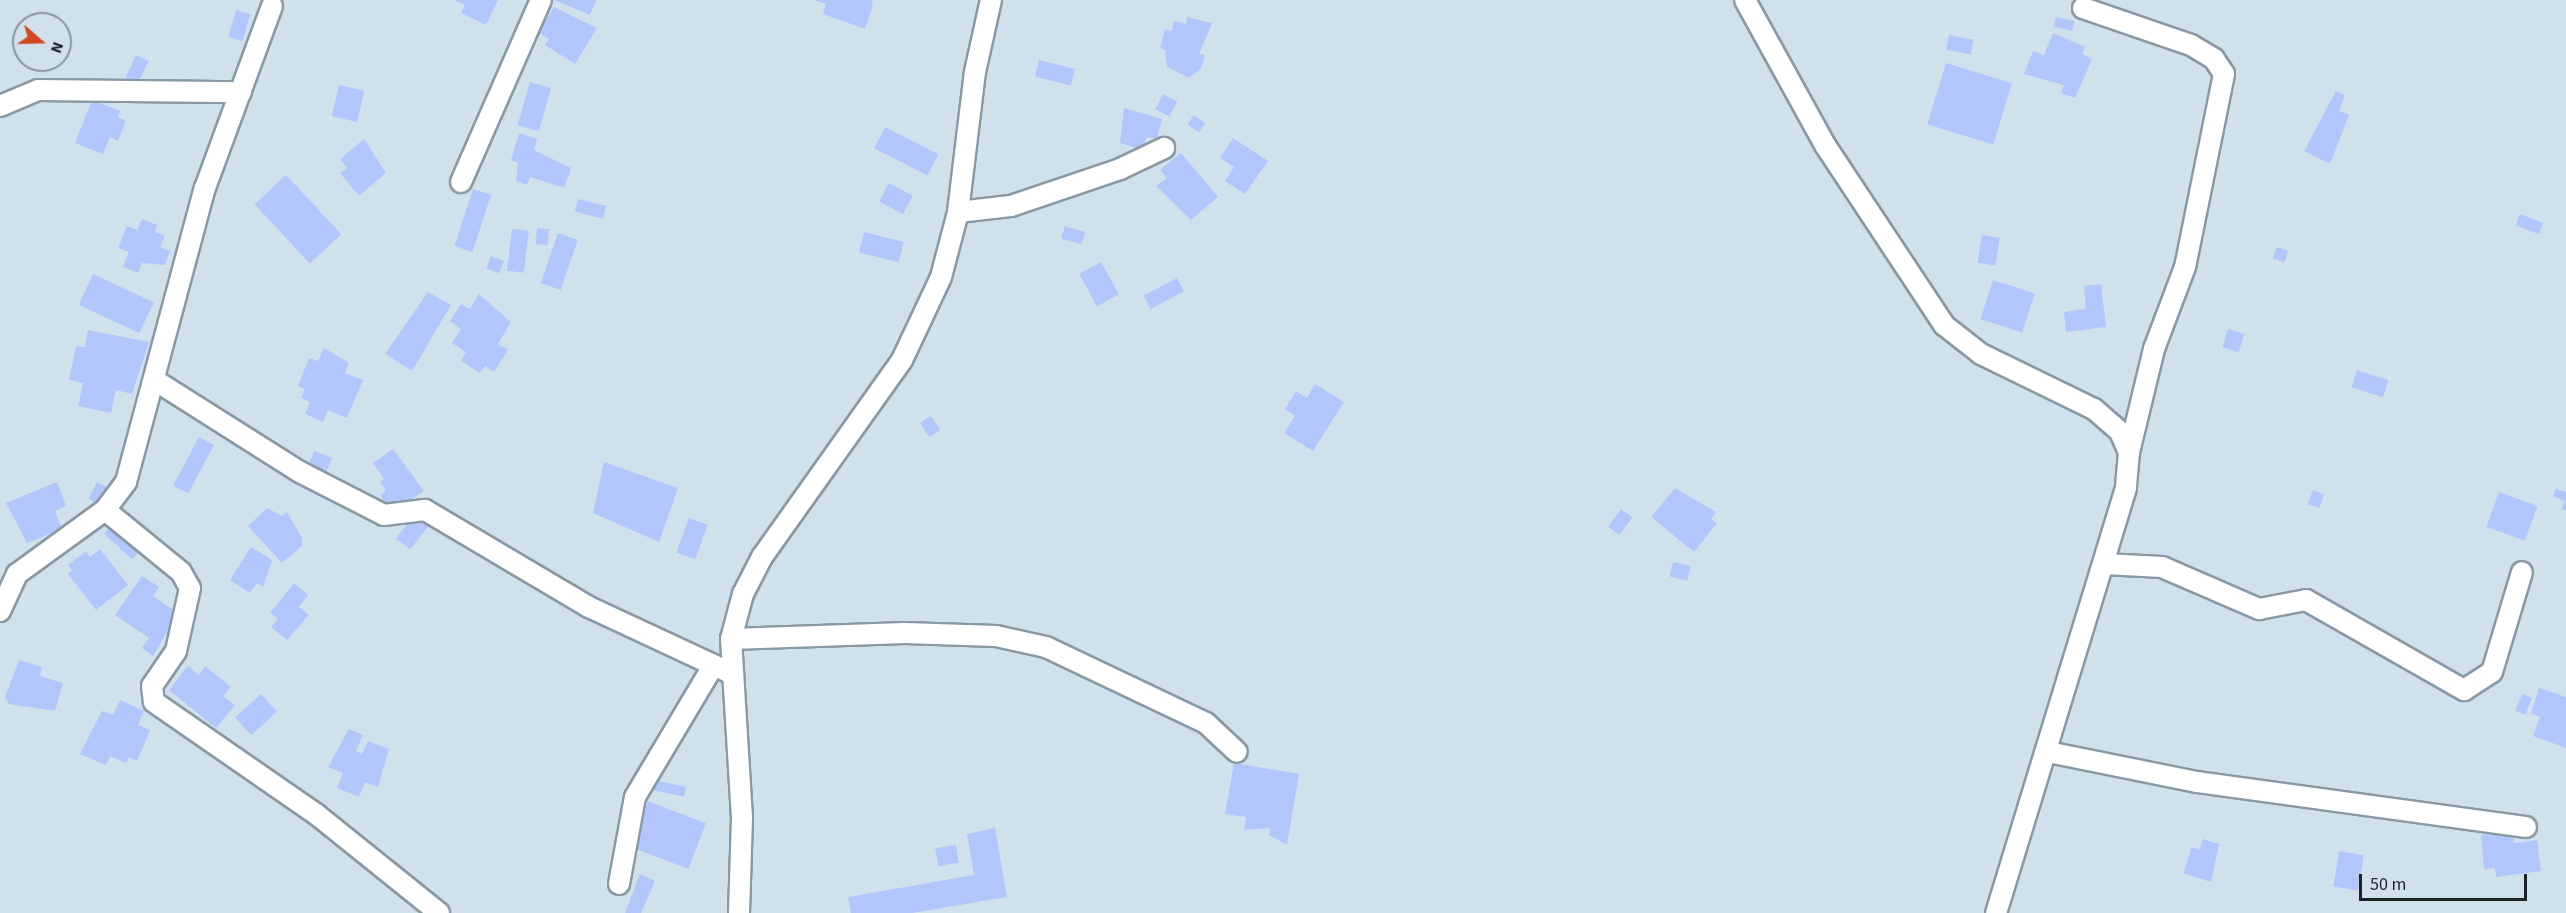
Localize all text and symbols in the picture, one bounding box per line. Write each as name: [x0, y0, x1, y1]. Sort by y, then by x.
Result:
north arrow: [12, 12, 72, 72]
text: N: [45, 39, 69, 56]
scale bar: [2362, 862, 2530, 900]
text: 50 m: [2370, 872, 2406, 897]

